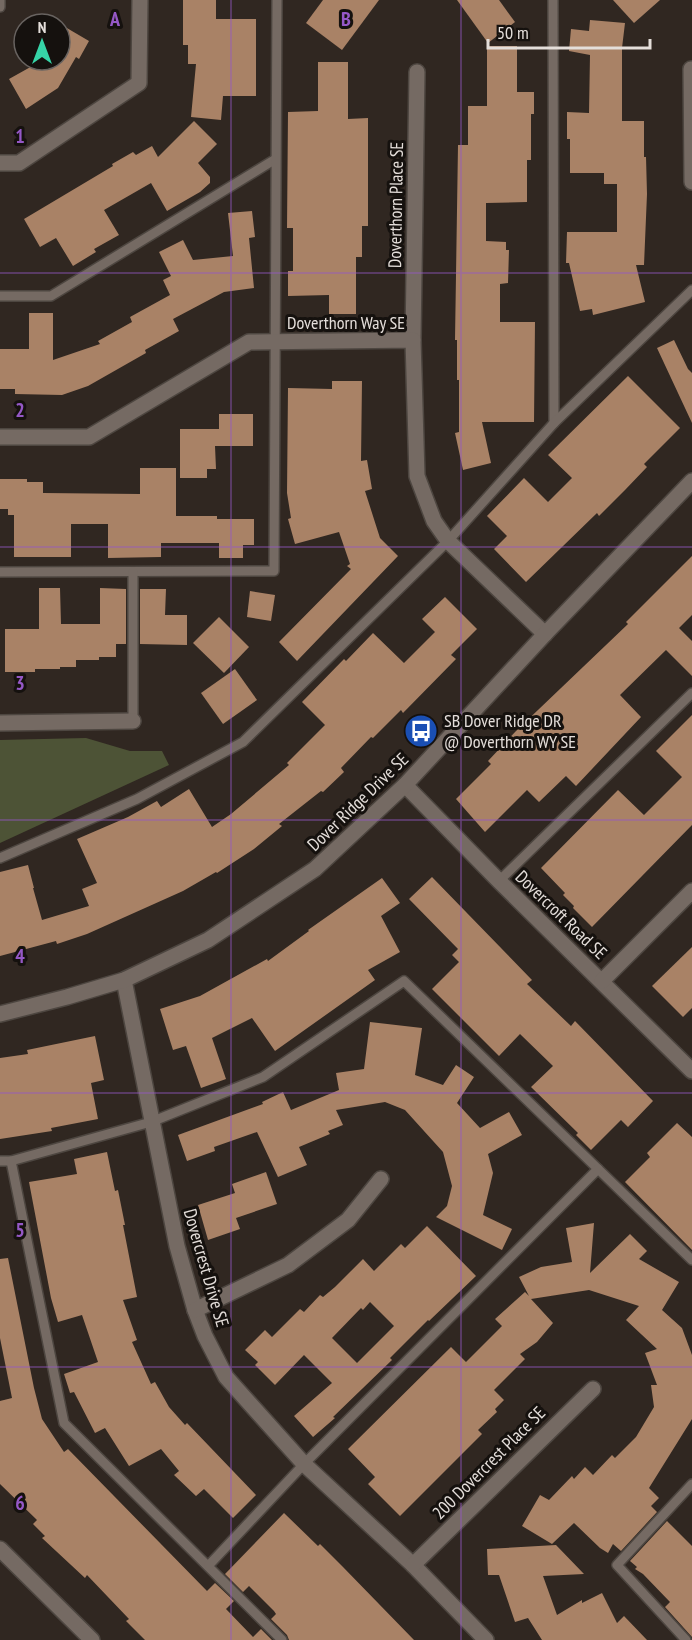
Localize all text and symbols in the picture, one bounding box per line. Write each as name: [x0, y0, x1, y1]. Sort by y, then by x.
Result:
text: A: [109, 6, 121, 32]
text: B: [341, 6, 351, 32]
north arrow: [12, 12, 72, 72]
scale bar: [488, 12, 650, 50]
text: N: [38, 17, 46, 37]
text: 50 m: [497, 21, 529, 44]
text: 1: [15, 123, 25, 149]
street label: Doverthorn Place SE: [383, 142, 408, 268]
street label: Doverthorn Way SE: [287, 311, 405, 334]
text: 2: [15, 397, 25, 423]
text: 3: [15, 670, 25, 696]
place label: SB Dover Ridge DR @ Doverthorn WY SE: [444, 709, 576, 753]
bus stop icon: SB Dover Ridge DR @ Doverthorn WY SE: [403, 713, 439, 749]
street label: Dover Ridge Drive SE: [302, 748, 413, 856]
street label: Dovercroft Road SE: [511, 865, 612, 964]
text: 4: [15, 943, 25, 969]
street label: Dovercrest Drive SE: [179, 1206, 234, 1330]
text: 5: [15, 1217, 25, 1243]
street label: 200 Dovercrest Place SE: [427, 1401, 550, 1524]
text: 6: [15, 1490, 25, 1516]

